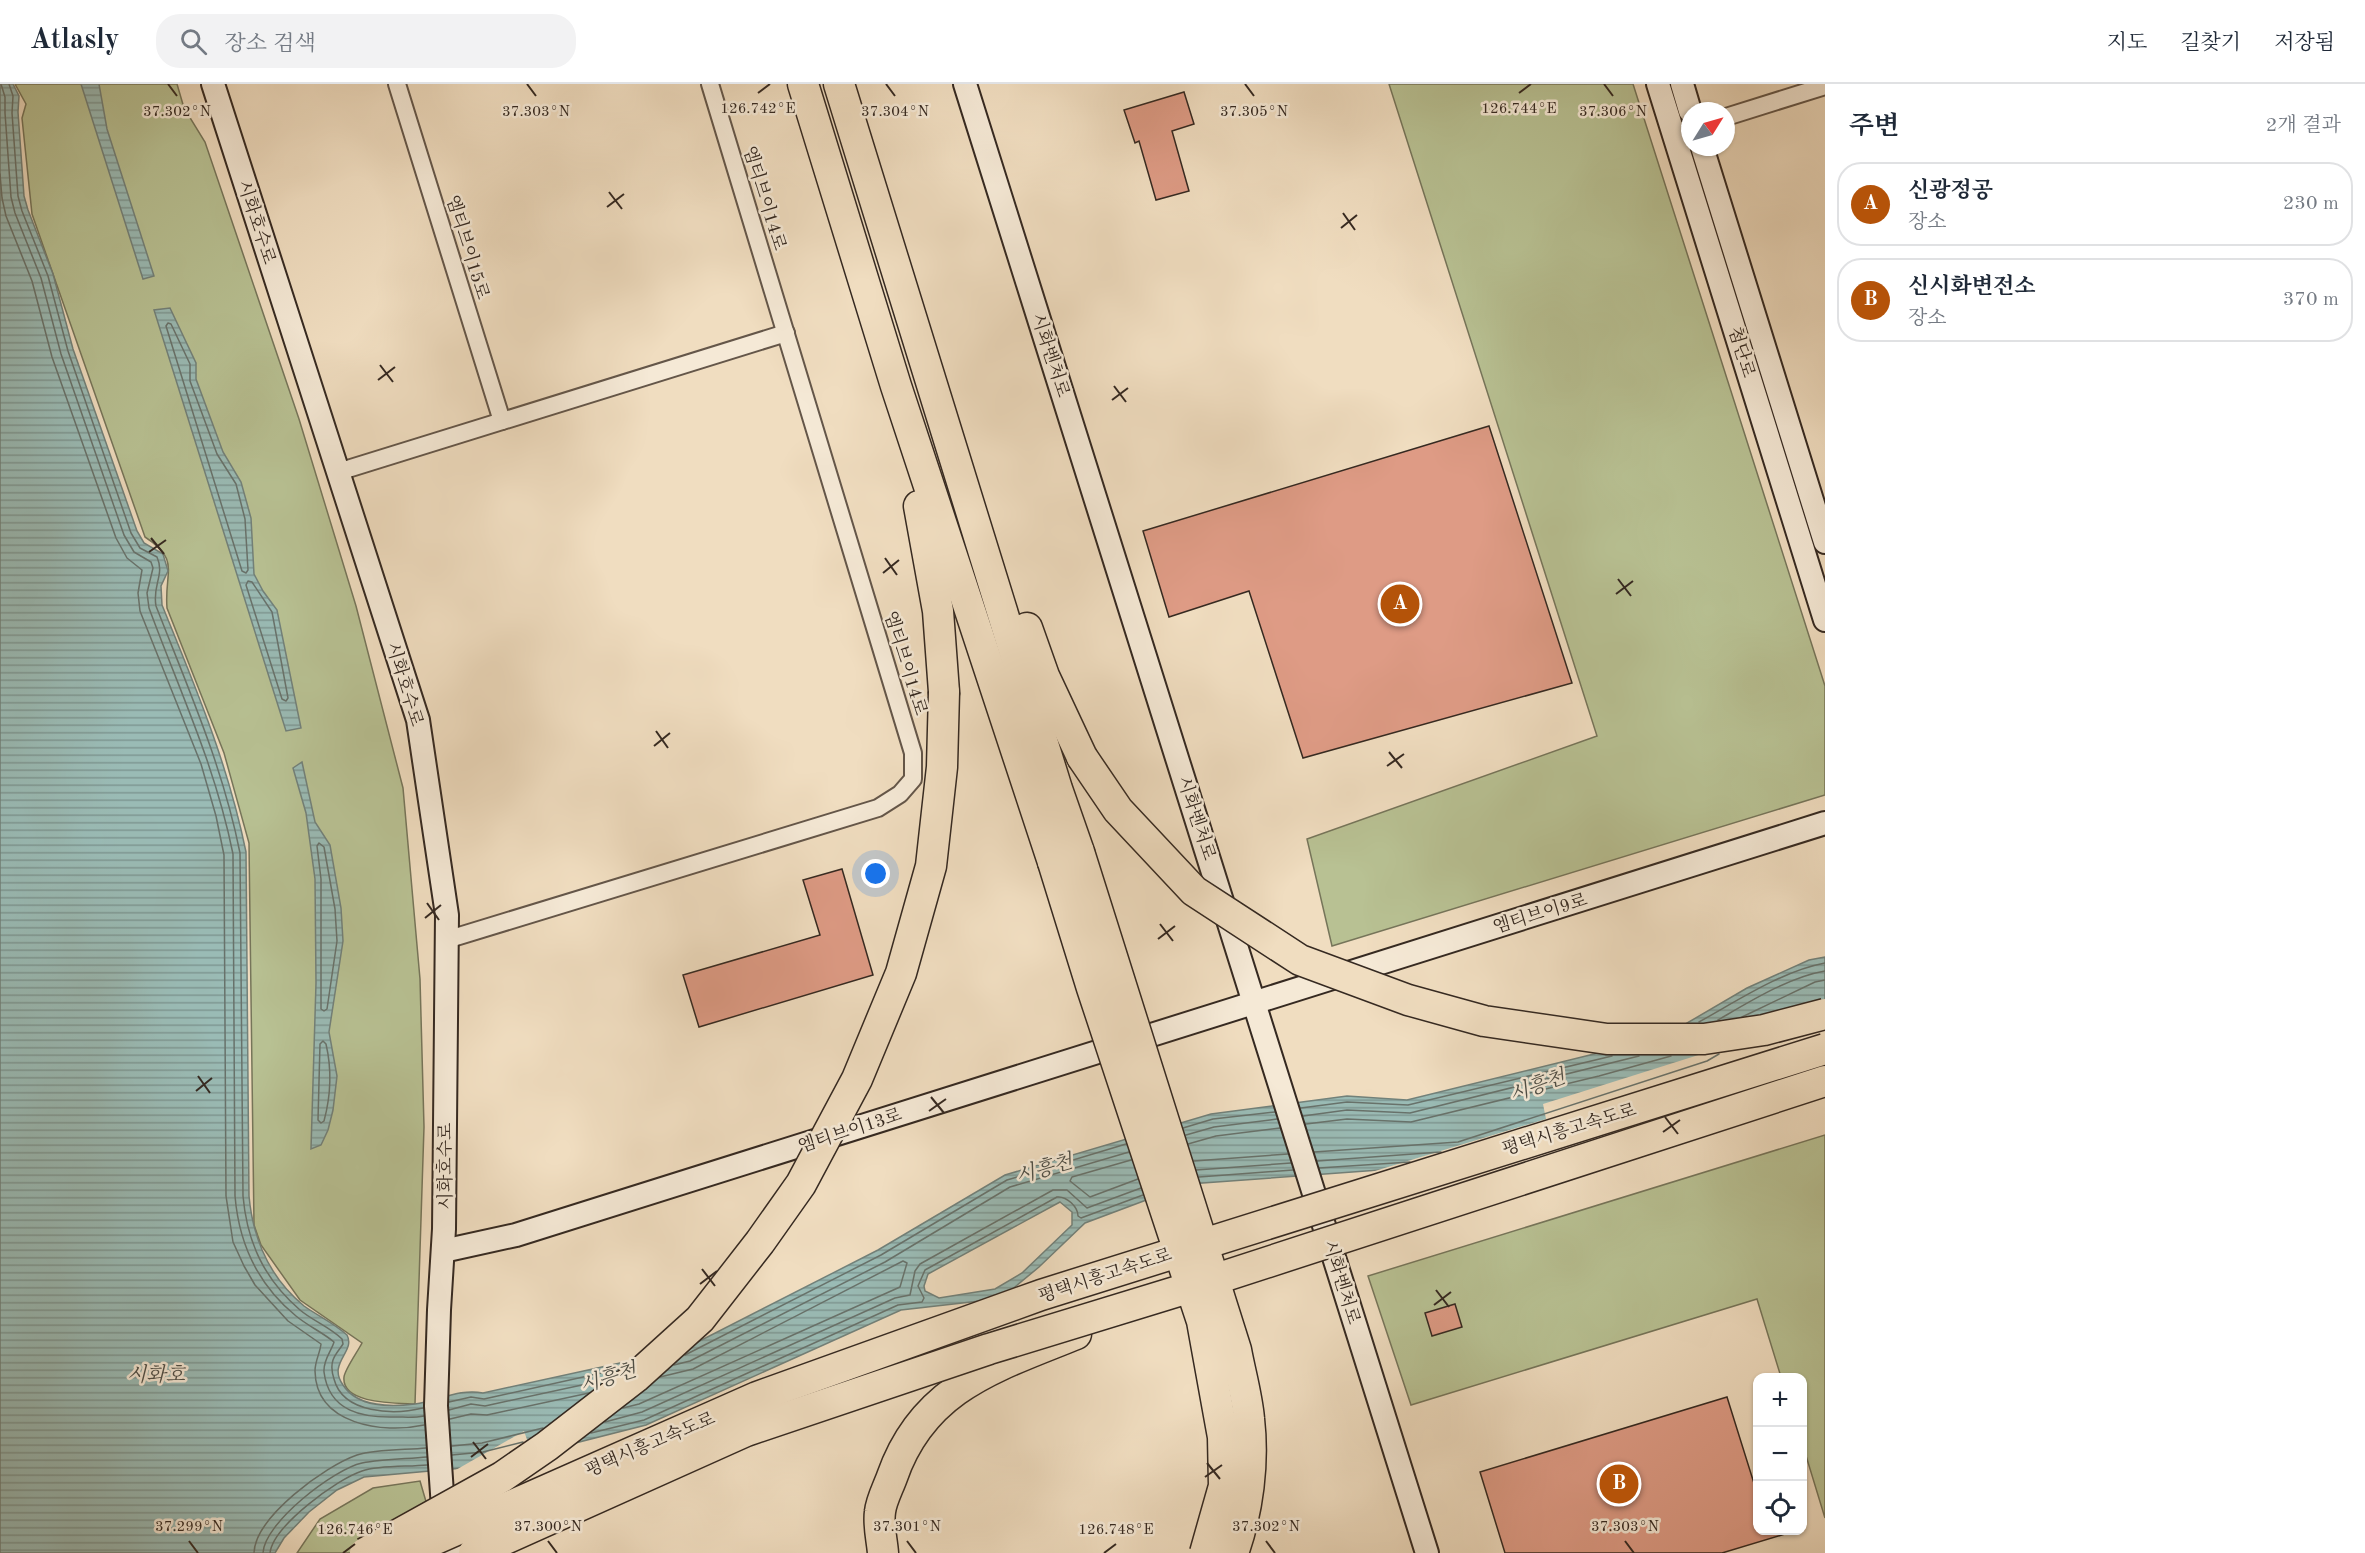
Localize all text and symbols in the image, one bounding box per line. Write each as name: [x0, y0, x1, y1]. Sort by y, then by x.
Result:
search box: [156, 14, 576, 68]
icon: search: [177, 25, 210, 58]
text: Atlasly: [30, 27, 120, 55]
text: 장소 검색: [225, 33, 316, 55]
text: 지도: [2107, 33, 2147, 54]
text: 길찾기: [2180, 33, 2241, 54]
text: 저장됨: [2274, 33, 2335, 54]
text: 126.742°E: [720, 102, 796, 117]
text: 126.744°E: [1481, 102, 1557, 117]
north arrow: [1681, 102, 1735, 156]
text: 37.302°N: [143, 105, 211, 120]
text: 37.303°N: [502, 105, 570, 120]
text: 37.304°N: [861, 105, 929, 120]
text: 37.305°N: [1220, 105, 1288, 120]
text: 37.306°N: [1579, 105, 1647, 120]
text: 주변: [1849, 114, 1899, 140]
text: 2개 결과: [2266, 116, 2341, 136]
street label: 엠티브이14로: [740, 144, 789, 252]
street label: 시화호수로: [234, 178, 280, 266]
text: 신광정공: [1908, 180, 1993, 202]
street label: 엠티브이15로: [443, 193, 492, 301]
text: A: [1863, 194, 1878, 214]
text: 230 m: [2283, 194, 2339, 214]
text: 장소: [1908, 213, 1947, 233]
text: 신시화변전소: [1908, 276, 2036, 298]
text: B: [1863, 290, 1878, 310]
text: 370 m: [2283, 290, 2339, 310]
text: 장소: [1908, 309, 1947, 329]
street label: 시화벤처로: [1028, 311, 1073, 399]
street label: 첨단로: [1725, 324, 1758, 380]
pin: A: [1380, 582, 1420, 626]
street label: 엠티브이14로: [881, 609, 930, 717]
street label: 시화호수로: [383, 639, 427, 729]
street label: 시화벤처로: [1174, 774, 1219, 862]
your location: [861, 859, 890, 888]
street label: 엠티브이9로: [1491, 890, 1589, 937]
water label: 시흥천: [1506, 1064, 1570, 1106]
street label: 평택시흥고속도로: [1500, 1099, 1638, 1159]
street label: 엠티브이13로: [796, 1105, 904, 1156]
street label: 시화호수로: [435, 1123, 455, 1209]
water label: 시흥천: [1013, 1149, 1077, 1188]
street label: 시화벤처로: [1320, 1238, 1363, 1327]
street label: 평택시흥고속도로: [1036, 1244, 1174, 1306]
water label: 시흥천: [577, 1358, 641, 1397]
water label: 시화호: [127, 1363, 187, 1386]
map controls: [1753, 1373, 1807, 1535]
button: +: [1753, 1373, 1807, 1427]
street label: 평택시흥고속도로: [582, 1408, 718, 1480]
button: −: [1753, 1427, 1807, 1481]
pin: B: [1600, 1462, 1638, 1506]
button: locate: [1753, 1481, 1807, 1535]
text: 37.299°N: [155, 1520, 223, 1535]
text: 37.300°N: [514, 1520, 582, 1535]
text: 37.301°N: [873, 1520, 941, 1535]
text: 37.302°N: [1232, 1520, 1300, 1535]
text: 37.303°N: [1591, 1520, 1659, 1535]
text: 126.746°E: [317, 1523, 393, 1538]
text: 126.748°E: [1078, 1523, 1154, 1538]

